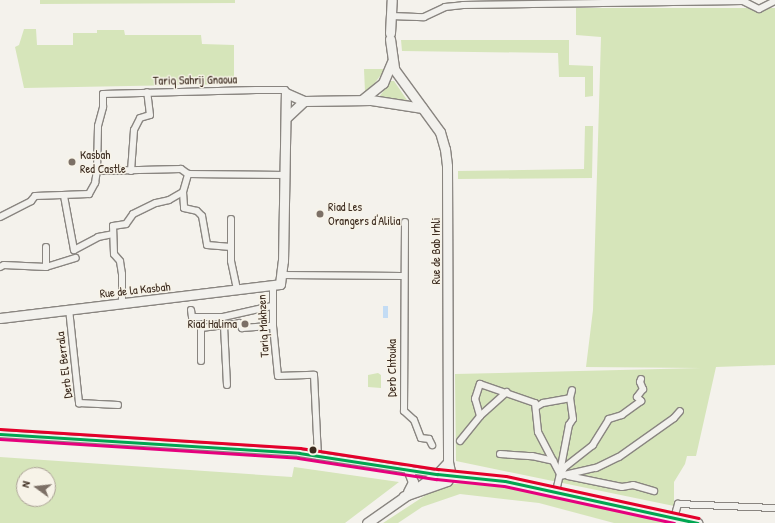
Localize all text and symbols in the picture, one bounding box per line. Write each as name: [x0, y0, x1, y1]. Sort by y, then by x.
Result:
street label: Tariq Sahrij Gnaoua: [153, 72, 237, 88]
place label: Kasbah Red Castle: [80, 148, 126, 176]
marker: Kasbah Red Castle: [67, 157, 77, 167]
place label: Riad Les Orangers d'Alilia: [328, 200, 401, 228]
marker: Riad Les Orangers d'Alilia: [315, 209, 325, 219]
street label: Rue de Bab Irhli: [429, 218, 443, 284]
street label: Rue de la Kasbah: [99, 279, 171, 301]
street label: Tariq Makhzen: [254, 294, 272, 358]
place label: Riad Halima: [188, 317, 237, 331]
marker: Riad Halima: [240, 319, 250, 329]
street label: Derb El Berrala: [53, 331, 75, 399]
street label: Derb Chtouka: [385, 339, 399, 397]
unlabelled marker: [308, 445, 318, 455]
north arrow: [16, 467, 56, 507]
text: N: [18, 480, 33, 489]

